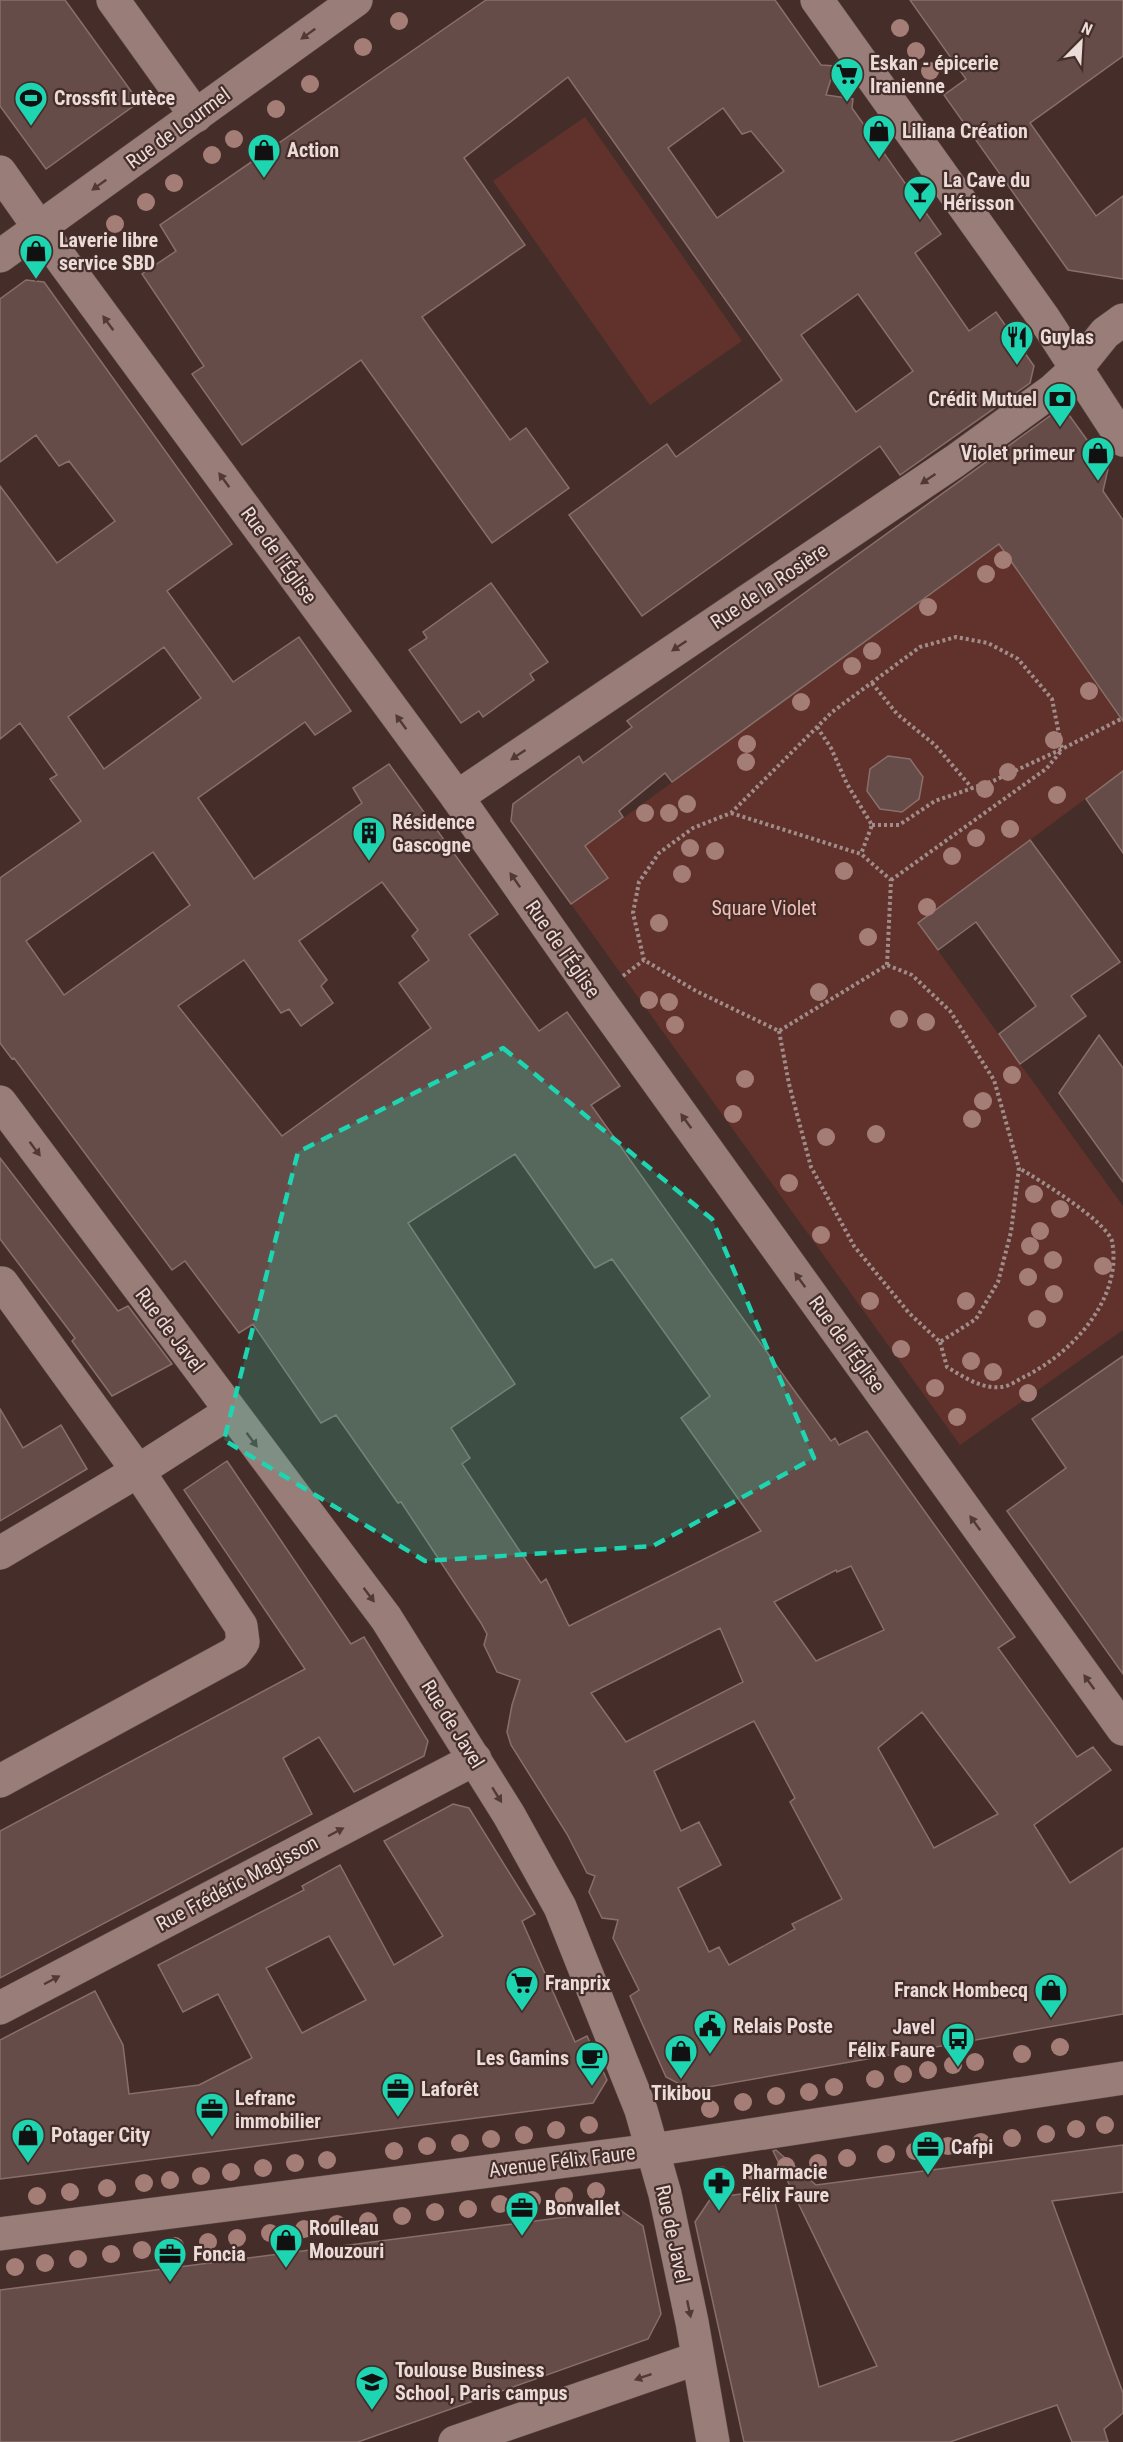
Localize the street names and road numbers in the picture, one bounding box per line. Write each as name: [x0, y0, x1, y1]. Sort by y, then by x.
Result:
street label: Rue de Lourmel: [121, 82, 235, 174]
street label: Rue de l'Église: [236, 502, 322, 608]
street label: Rue de la Rosière: [706, 538, 832, 634]
street label: Rue de l'Église: [521, 896, 605, 1002]
street label: Rue de Javel: [130, 1283, 210, 1377]
street label: Rue de l'Église: [804, 1291, 890, 1397]
street label: Rue de Javel: [416, 1675, 490, 1773]
street label: Rue Frédéric Magisson: [152, 1830, 322, 1936]
street label: Avenue Félix Faure: [487, 2140, 637, 2182]
street label: Rue de Javel: [651, 2183, 695, 2285]

